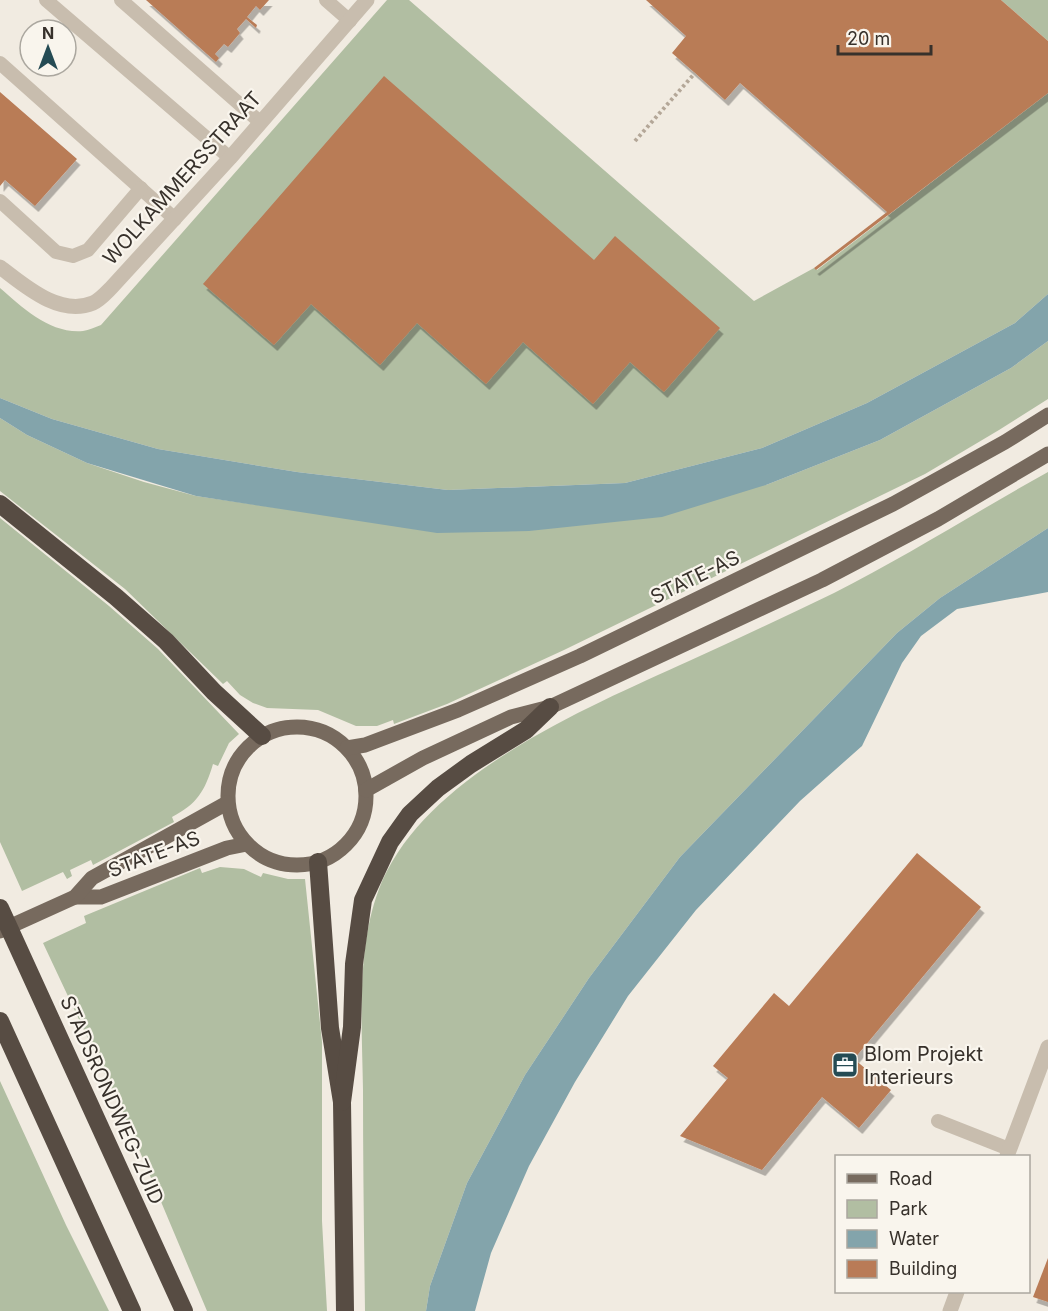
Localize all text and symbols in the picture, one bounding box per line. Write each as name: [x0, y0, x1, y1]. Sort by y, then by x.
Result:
north arrow: [18, 18, 78, 78]
scale bar: [838, 18, 931, 56]
text: N: [42, 23, 54, 43]
text: 20 m: [847, 28, 890, 49]
street label: WOLKAMMERSSTRAAT: [98, 86, 266, 270]
street label: STATE-AS: [646, 545, 744, 609]
street label: STATE-AS: [105, 826, 203, 882]
street label: STADSRONDWEG-ZUID: [55, 992, 169, 1208]
place label: Blom Projekt Interieurs: [864, 1042, 984, 1089]
office icon: Blom Projekt Interieurs: [830, 1050, 860, 1080]
legend: [835, 1155, 1030, 1293]
text: Road: [889, 1168, 932, 1189]
text: Park: [889, 1198, 928, 1219]
text: Water: [889, 1228, 939, 1249]
text: Building: [889, 1258, 957, 1279]

